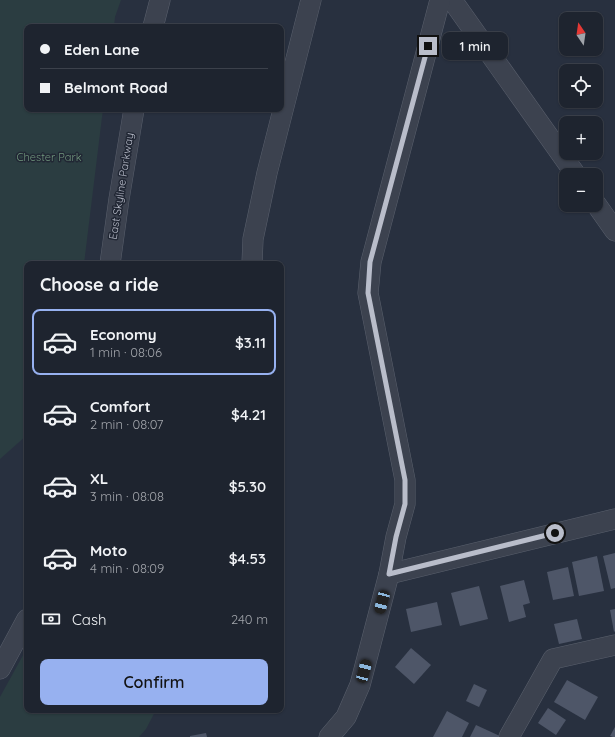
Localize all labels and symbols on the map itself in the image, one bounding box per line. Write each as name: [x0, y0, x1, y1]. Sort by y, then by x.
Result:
north arrow: [559, 12, 603, 56]
callout: 1 min: [442, 32, 508, 60]
route end: [419, 37, 437, 55]
street label: East Skyline Parkway: [106, 132, 136, 240]
park label: Chester Park: [16, 150, 82, 164]
route start: [546, 524, 564, 542]
car: [373, 589, 391, 615]
car: [355, 658, 373, 684]

